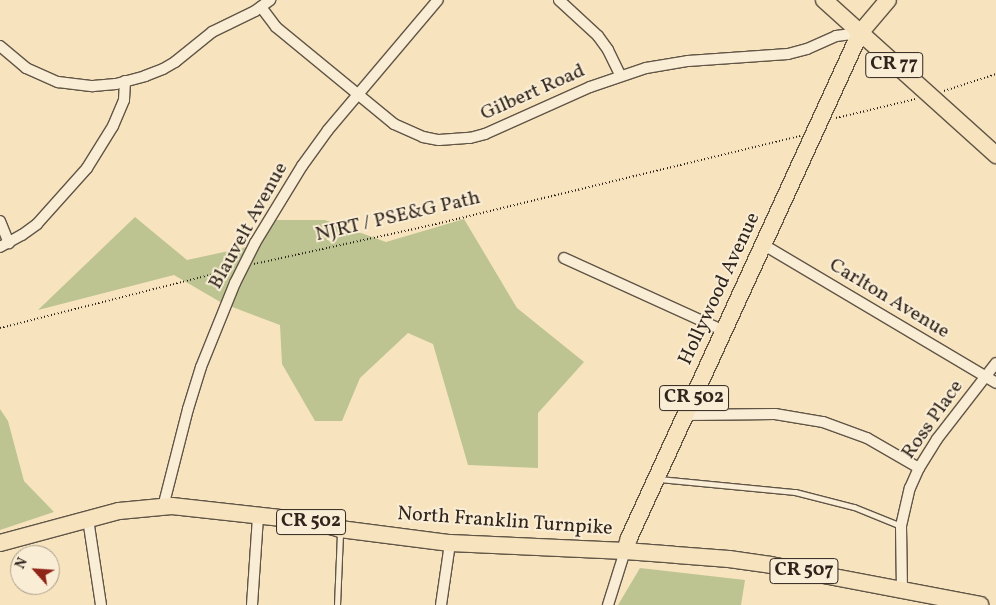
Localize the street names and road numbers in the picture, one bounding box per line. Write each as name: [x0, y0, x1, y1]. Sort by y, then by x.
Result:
road number: CR 77: [864, 48, 924, 82]
street label: Gilbert Road: [477, 59, 589, 127]
street label: Blauvelt Avenue: [204, 158, 294, 294]
street label: NJRT / PSE&G Path: [313, 186, 483, 248]
street label: Hollywood Avenue: [674, 209, 766, 369]
street label: Carlton Avenue: [824, 254, 954, 344]
street label: Ross Place: [897, 376, 969, 464]
road number: CR 502: [659, 382, 729, 414]
street label: North Franklin Turnpike: [396, 502, 614, 542]
road number: CR 502: [276, 506, 346, 538]
road number: CR 507: [769, 554, 839, 588]

